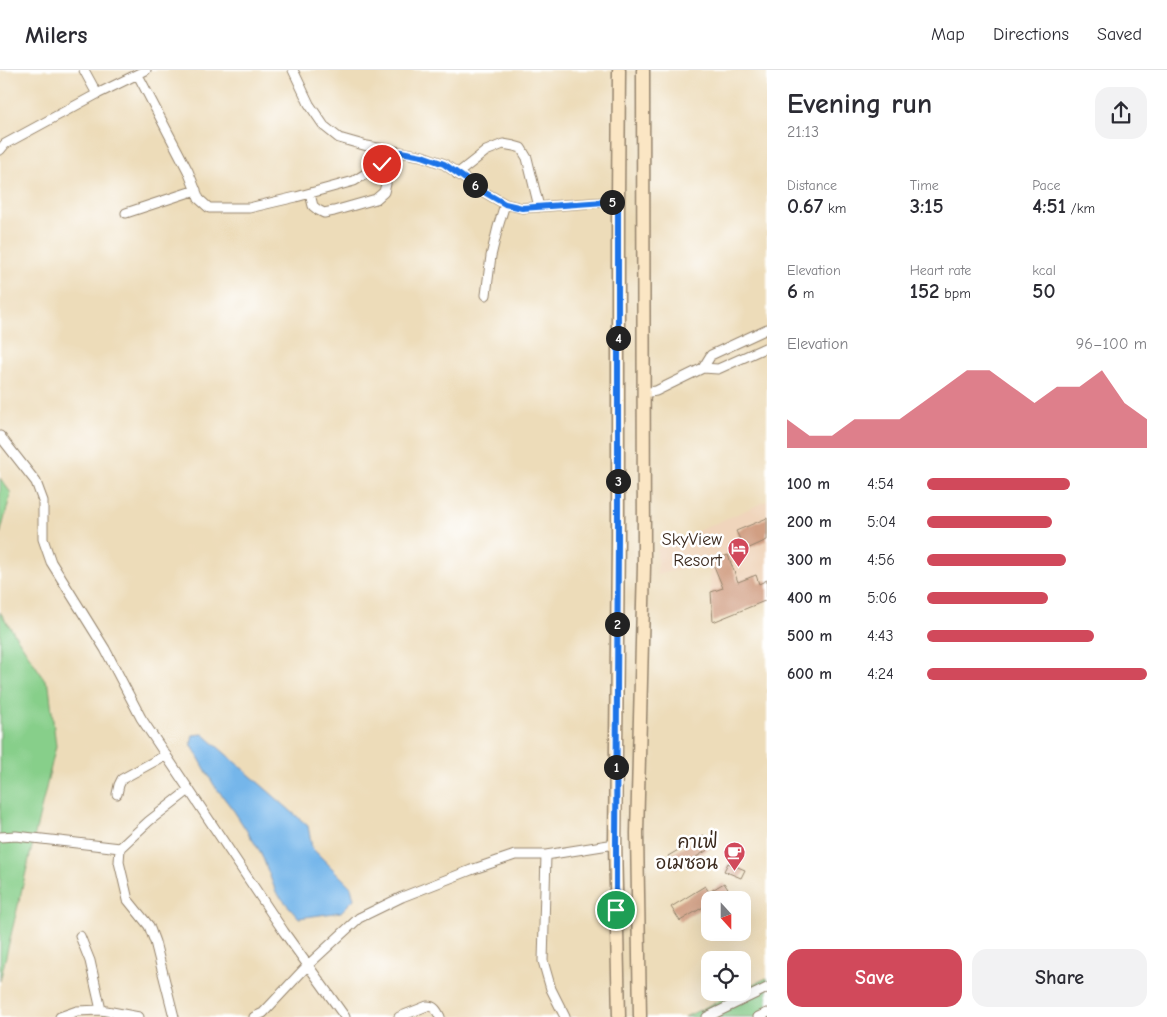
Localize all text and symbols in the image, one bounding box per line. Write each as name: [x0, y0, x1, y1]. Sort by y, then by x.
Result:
text: Milers: [25, 21, 88, 49]
text: Map: [931, 24, 965, 45]
text: Directions: [993, 24, 1069, 45]
text: Saved: [1097, 24, 1142, 45]
button: share: [1095, 87, 1147, 139]
text: Evening run: [787, 88, 932, 120]
text: 21:13: [787, 123, 819, 141]
pin: [361, 143, 403, 185]
icon: check: [368, 150, 396, 178]
pin: 6: [462, 172, 488, 198]
text: 6: [472, 177, 479, 194]
text: Distance: [787, 177, 837, 194]
text: Time: [910, 177, 939, 194]
text: Pace: [1032, 177, 1061, 194]
pin: 5: [600, 190, 624, 214]
text: 5: [609, 194, 616, 211]
text: 0.67: [787, 194, 823, 218]
text: 3:15: [910, 194, 944, 218]
text: 4:51: [1032, 194, 1066, 218]
text: km: [823, 200, 846, 217]
text: /km: [1066, 200, 1095, 217]
text: Elevation: [787, 262, 841, 279]
text: Heart rate: [910, 262, 971, 279]
text: kcal: [1032, 262, 1056, 279]
text: 6: [787, 279, 798, 303]
text: 152: [910, 279, 940, 303]
text: 50: [1032, 279, 1056, 303]
text: m: [798, 285, 814, 302]
text: bpm: [940, 285, 971, 302]
pin: 4: [606, 326, 630, 350]
text: 4: [615, 330, 622, 347]
text: Elevation: [787, 335, 848, 353]
text: 96–100 m: [1076, 335, 1147, 353]
pin: 3: [606, 468, 630, 494]
text: 3: [615, 473, 622, 490]
text: 100 m: [787, 475, 830, 493]
text: 4:54: [867, 475, 894, 493]
text: 200 m: [787, 513, 832, 531]
text: 5:04: [867, 513, 896, 531]
place label: SkyView Resort: [662, 529, 723, 571]
hotel icon: SkyView Resort: [726, 537, 750, 568]
text: 300 m: [787, 551, 832, 569]
text: 4:56: [867, 551, 895, 569]
text: 400 m: [787, 589, 831, 607]
text: 5:06: [867, 589, 897, 607]
pin: 2: [604, 612, 630, 636]
text: 2: [614, 616, 621, 633]
text: 500 m: [787, 627, 832, 645]
text: 4:43: [867, 627, 893, 645]
text: 600 m: [787, 665, 832, 683]
text: 4:24: [867, 665, 894, 683]
pin: 1: [604, 754, 628, 780]
text: 1: [614, 759, 619, 776]
place label: คาเฟ่ อเมซอน: [656, 830, 718, 874]
cafe icon: คาเฟ่ อเมซอน: [722, 840, 746, 871]
pin: [595, 889, 637, 931]
north arrow: [701, 891, 751, 941]
map controls: [701, 891, 751, 1001]
icon: arrive: [602, 896, 630, 924]
button: Save: [787, 949, 962, 1007]
button: Share: [972, 949, 1147, 1007]
button: locate: [701, 951, 751, 1001]

